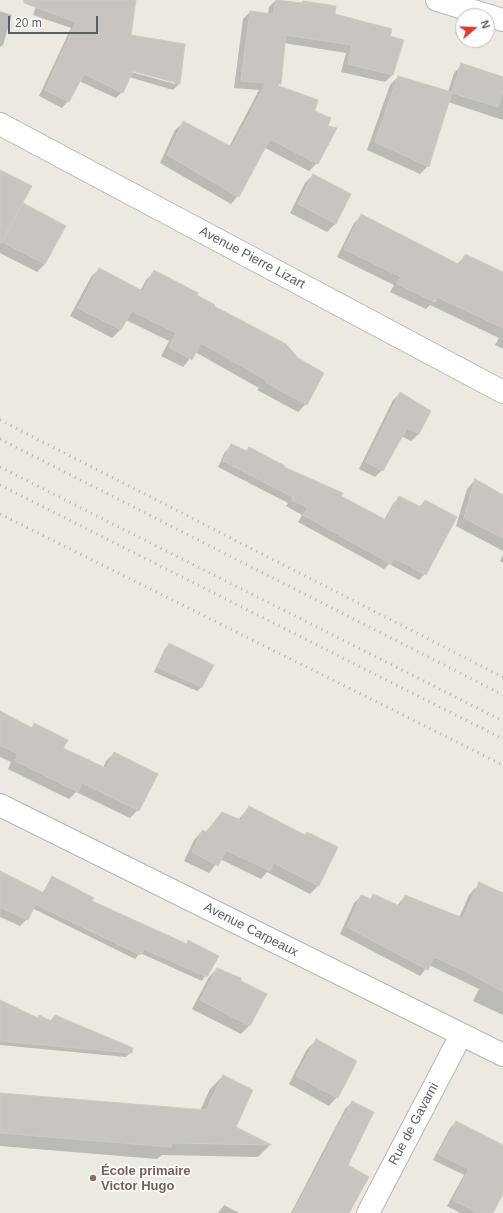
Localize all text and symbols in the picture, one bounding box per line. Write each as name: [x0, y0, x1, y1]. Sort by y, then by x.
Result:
scale bar: [10, 8, 100, 34]
north arrow: [455, 8, 495, 48]
text: 20 m: [15, 16, 42, 30]
text: N: [478, 19, 492, 30]
street label: Avenue Pierre Lizart: [196, 224, 308, 292]
street label: Avenue Carpeaux: [201, 899, 301, 961]
street label: Rue de Gavarni: [386, 1080, 442, 1168]
place label: École primaire Victor Hugo: [101, 1163, 191, 1194]
marker: École primaire Victor Hugo: [88, 1173, 98, 1183]

